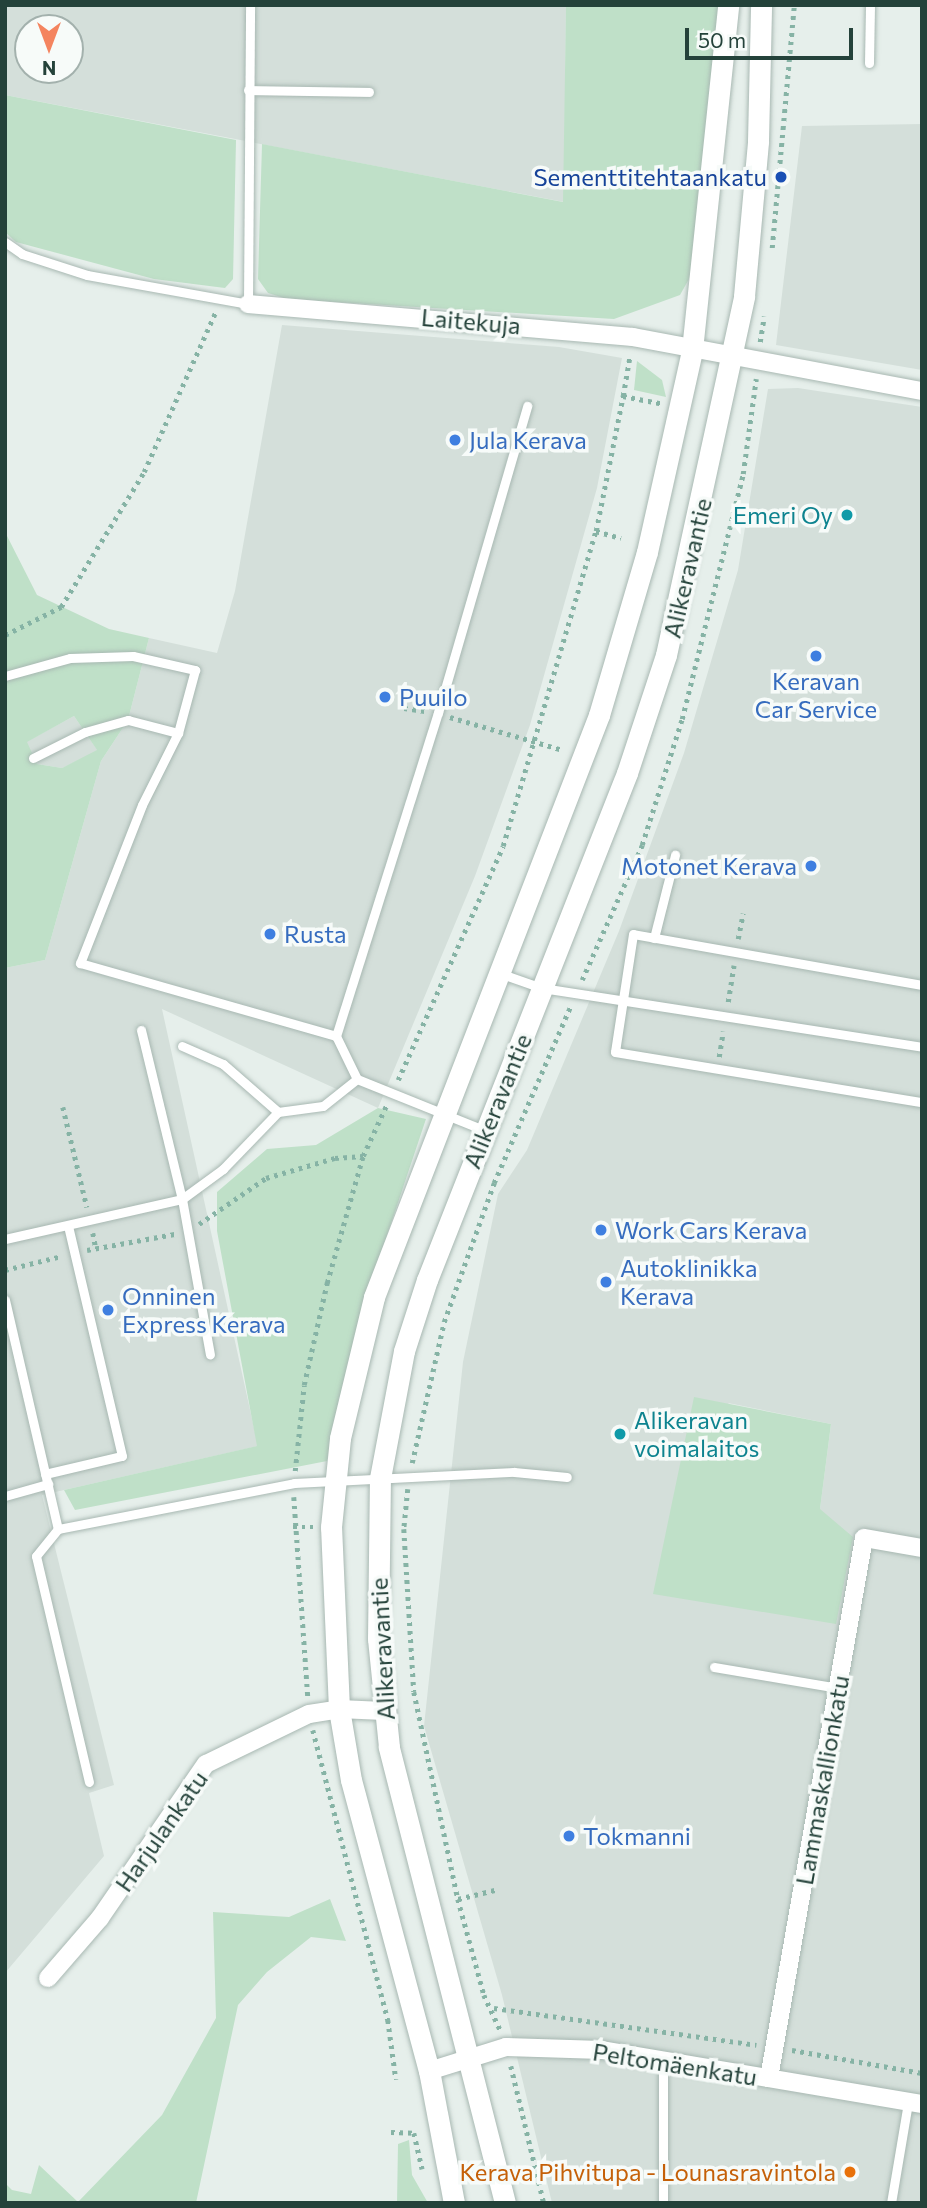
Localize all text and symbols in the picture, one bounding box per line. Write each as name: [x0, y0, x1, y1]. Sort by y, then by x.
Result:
north arrow: [14, 14, 84, 84]
scale bar: [689, 14, 857, 58]
text: 50 m: [698, 27, 746, 52]
text: N: [42, 57, 56, 80]
place label: Sementtitehtaankatu: [533, 163, 767, 191]
marker: Sementtitehtaankatu: [773, 169, 789, 185]
street label: Laitekuja: [420, 302, 522, 340]
place label: Jula Kerava: [469, 426, 587, 454]
marker: Jula Kerava: [447, 432, 463, 448]
street label: Alikeravantie: [657, 495, 717, 641]
place label: Emeri Oy: [733, 501, 833, 529]
marker: Emeri Oy: [839, 507, 855, 523]
marker: Keravan Car Service: [808, 648, 824, 664]
place label: Keravan Car Service: [755, 667, 877, 723]
place label: Puuilo: [399, 683, 467, 711]
marker: Puuilo: [377, 689, 393, 705]
place label: Motonet Kerava: [621, 852, 797, 880]
marker: Motonet Kerava: [803, 858, 819, 874]
place label: Rusta: [284, 920, 347, 948]
marker: Rusta: [262, 926, 278, 942]
street label: Alikeravantie: [457, 1029, 537, 1173]
place label: Work Cars Kerava: [615, 1216, 807, 1244]
marker: Work Cars Kerava: [593, 1222, 609, 1238]
place label: Autoklinikka Kerava: [620, 1254, 757, 1310]
marker: Autoklinikka Kerava: [598, 1274, 614, 1290]
place label: Onninen Express Kerava: [122, 1282, 286, 1338]
marker: Onninen Express Kerava: [100, 1302, 116, 1318]
place label: Alikeravan voimalaitos: [634, 1406, 759, 1462]
marker: Alikeravan voimalaitos: [612, 1426, 628, 1442]
street label: Alikeravantie: [364, 1577, 400, 1721]
street label: Lammaskallionkatu: [789, 1673, 855, 1887]
street label: Harjulankatu: [109, 1765, 213, 1897]
place label: Tokmanni: [583, 1822, 691, 1850]
marker: Tokmanni: [561, 1828, 577, 1844]
street label: Peltomäenkatu: [591, 2037, 759, 2091]
place label: Kerava Pihvitupa - Lounasravintola: [460, 2158, 836, 2186]
marker: Kerava Pihvitupa - Lounasravintola: [842, 2164, 858, 2180]

